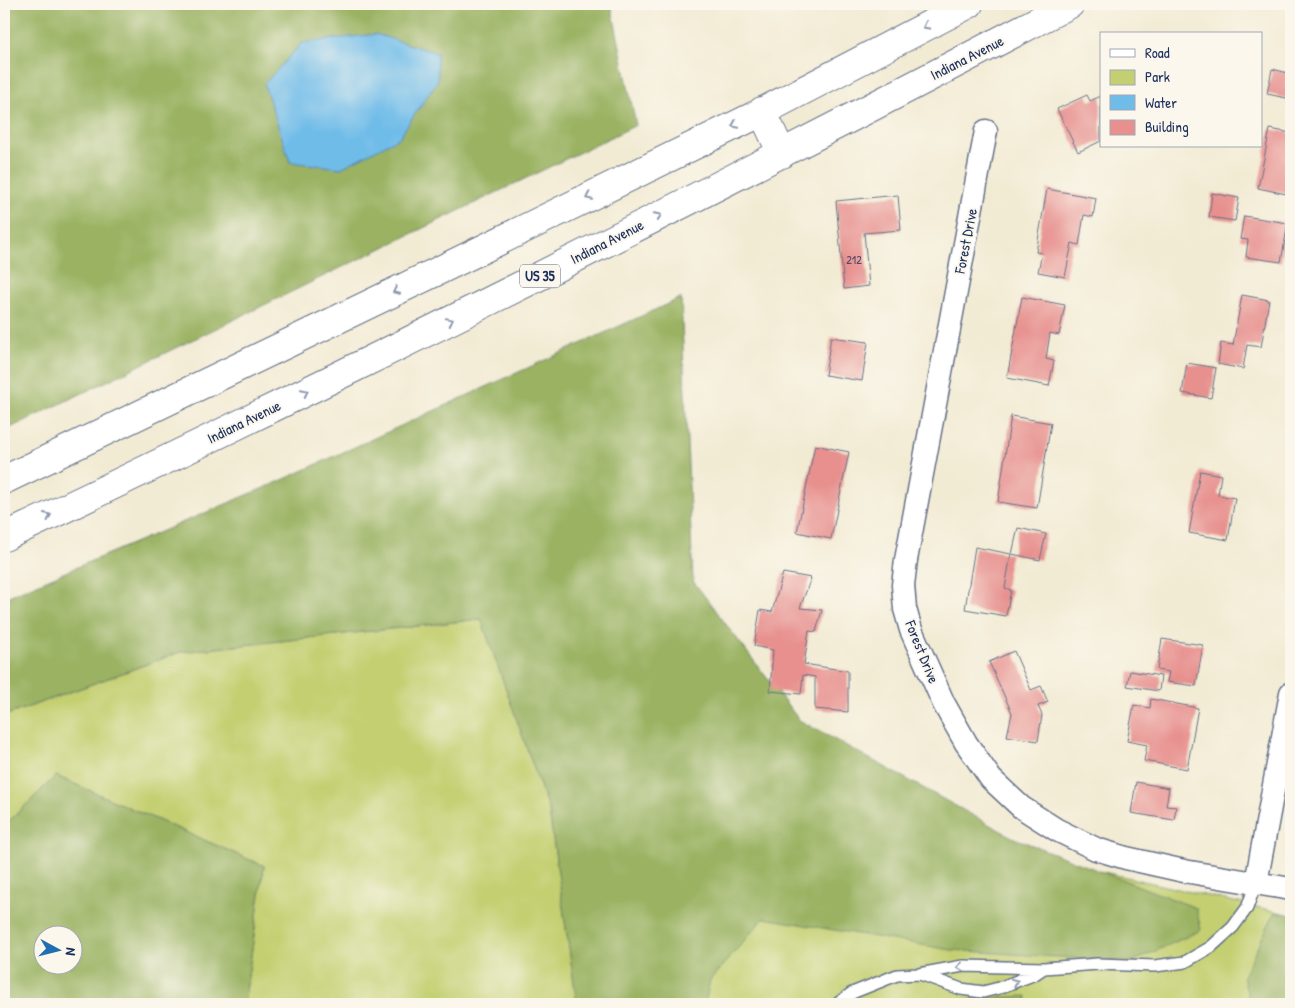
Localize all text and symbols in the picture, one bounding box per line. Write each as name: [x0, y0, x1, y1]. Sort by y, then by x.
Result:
one-way arrow: [922, 20, 931, 30]
street label: Indiana Avenue: [927, 30, 1007, 85]
legend: [1100, 32, 1262, 148]
text: Road: [1145, 42, 1170, 63]
text: Park: [1145, 66, 1170, 87]
text: Water: [1145, 92, 1177, 113]
text: Building: [1145, 116, 1189, 137]
one-way arrow: [731, 119, 740, 129]
one-way arrow: [585, 190, 594, 201]
street label: Forest Drive: [949, 206, 982, 276]
one-way arrow: [653, 212, 662, 222]
street label: Indiana Avenue: [567, 214, 647, 269]
house number: 212: [846, 251, 862, 268]
road number: US 35: [520, 264, 560, 288]
one-way arrow: [392, 285, 401, 295]
one-way arrow: [445, 317, 454, 327]
one-way arrow: [299, 389, 308, 399]
street label: Indiana Avenue: [203, 395, 284, 448]
one-way arrow: [43, 512, 52, 523]
street label: Forest Drive: [900, 616, 945, 686]
north arrow: [32, 926, 82, 976]
text: N: [61, 947, 81, 957]
one-way arrow: [956, 961, 964, 972]
one-way arrow: [1011, 977, 1019, 987]

